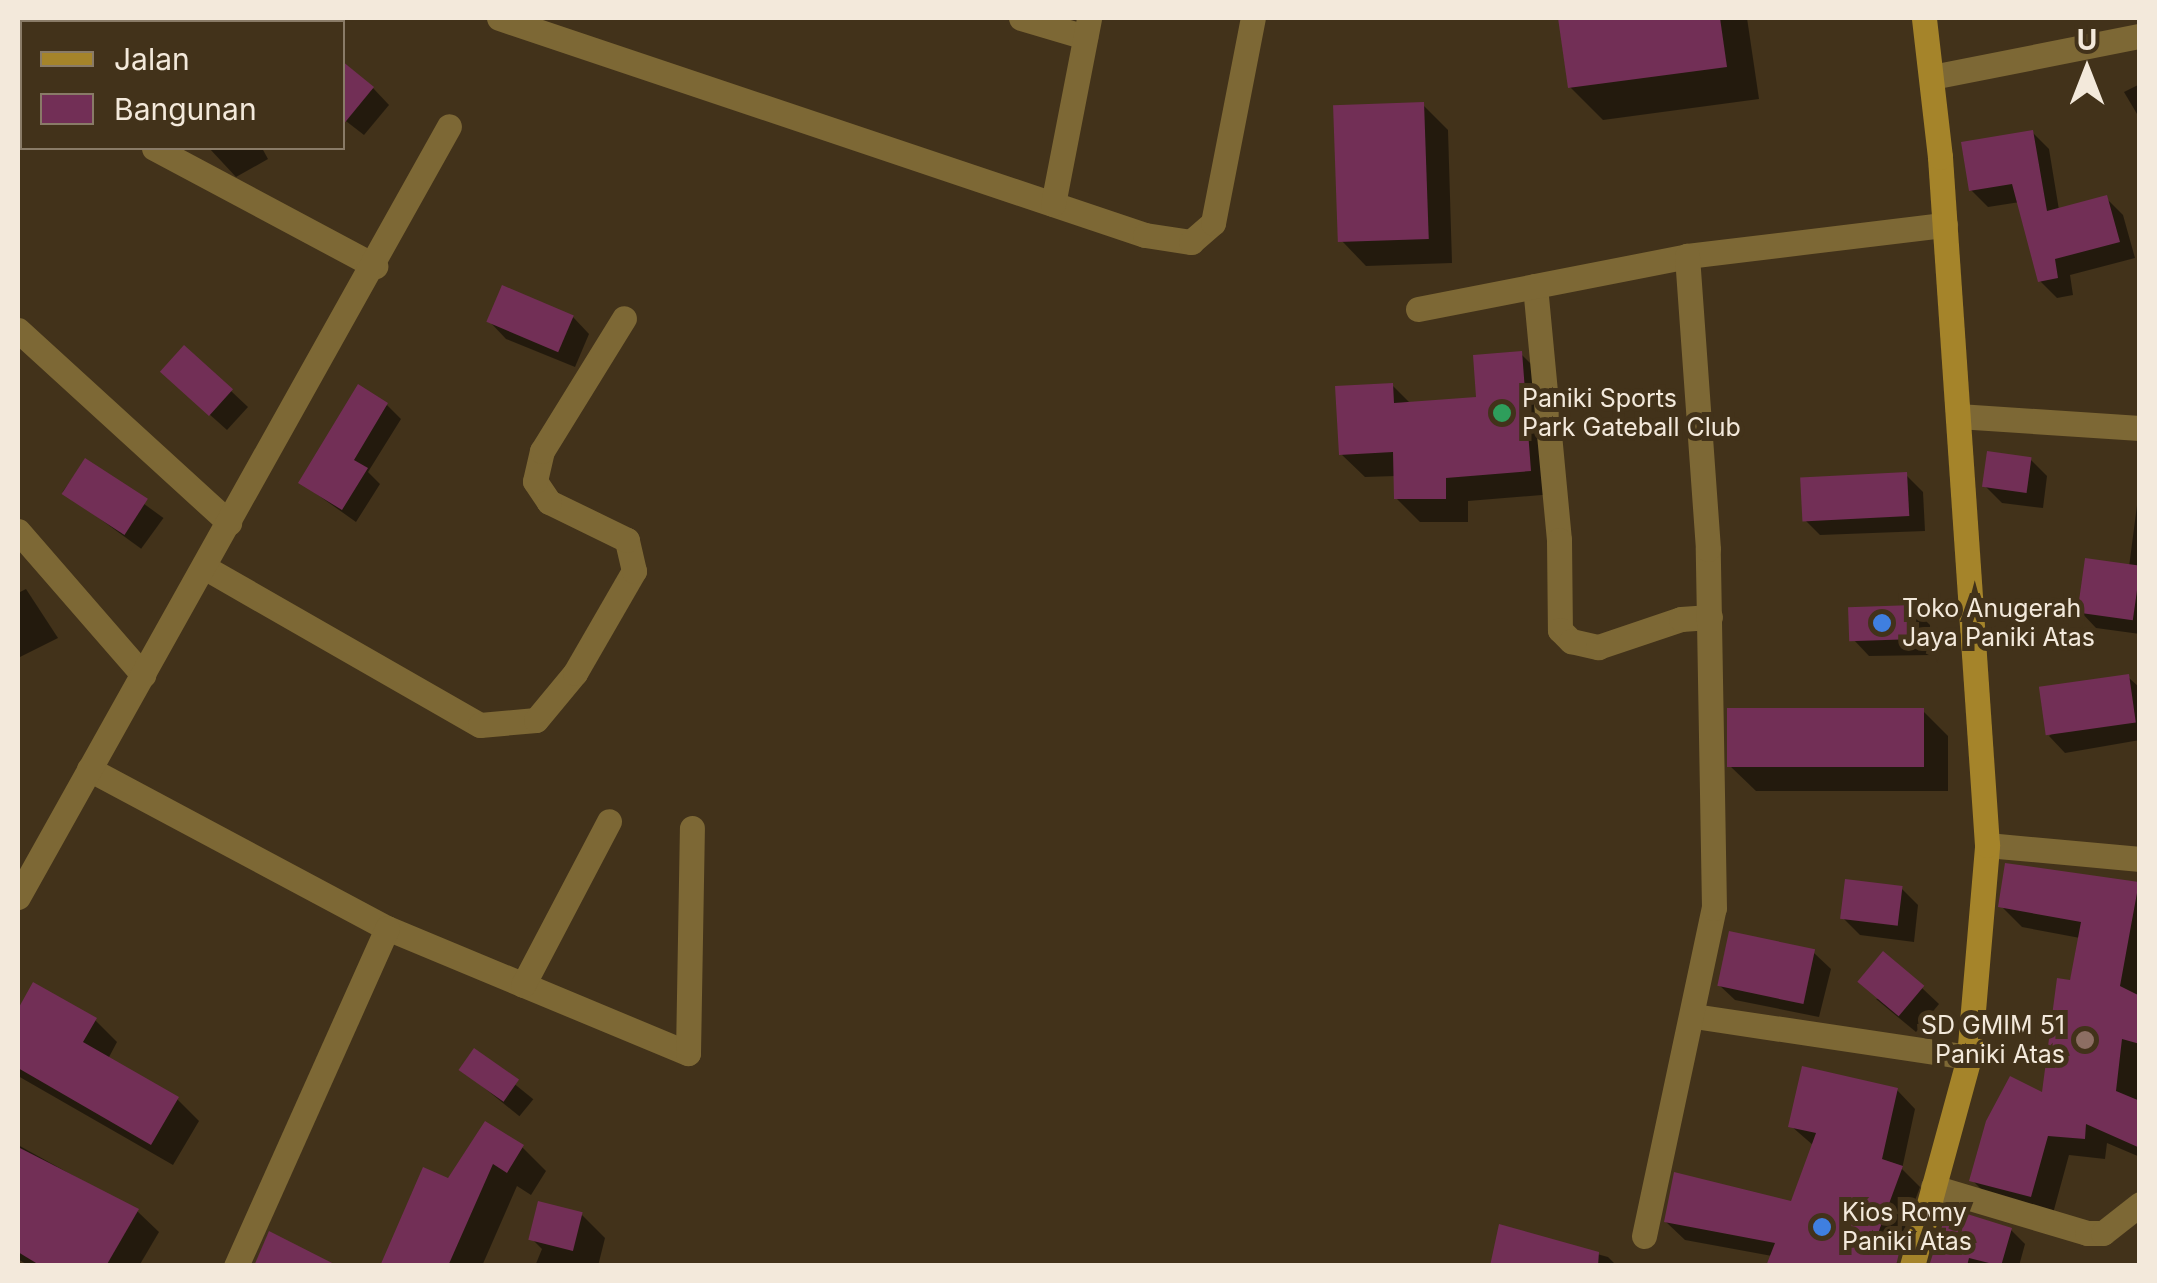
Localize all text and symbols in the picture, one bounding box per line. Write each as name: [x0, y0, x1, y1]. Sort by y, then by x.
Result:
legend: [20, 20, 345, 150]
north arrow: [2037, 20, 2137, 120]
text: U: [2077, 23, 2097, 57]
text: Jalan: [114, 41, 190, 77]
text: Bangunan: [114, 91, 257, 127]
place label: Paniki Sports Park Gateball Club: [1522, 384, 1741, 443]
marker: Paniki Sports Park Gateball Club: [1491, 402, 1513, 424]
place label: Toko Anugerah Jaya Paniki Atas: [1902, 594, 2095, 653]
marker: Toko Anugerah Jaya Paniki Atas: [1871, 612, 1893, 634]
place label: SD GMIM 51 Paniki Atas: [1921, 1011, 2065, 1070]
marker: SD GMIM 51 Paniki Atas: [2074, 1029, 2096, 1051]
place label: Kios Romy Paniki Atas: [1842, 1198, 1972, 1257]
marker: Kios Romy Paniki Atas: [1811, 1216, 1833, 1238]

